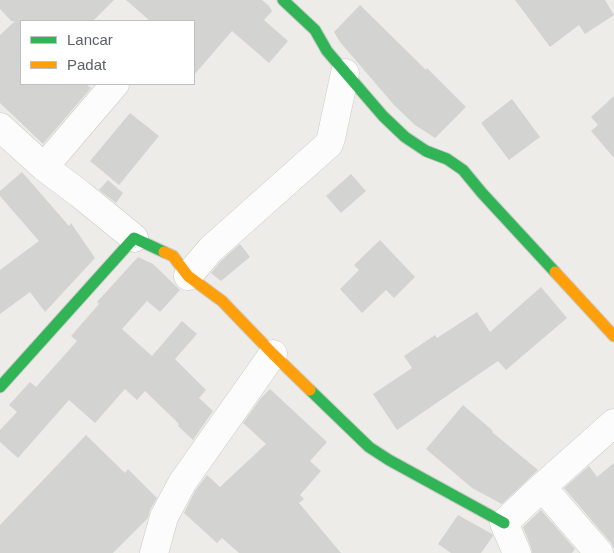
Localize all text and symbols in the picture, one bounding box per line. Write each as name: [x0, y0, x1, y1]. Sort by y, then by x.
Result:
legend: [20, 20, 195, 85]
text: Lancar: [67, 31, 113, 48]
text: Padat: [67, 56, 106, 73]

